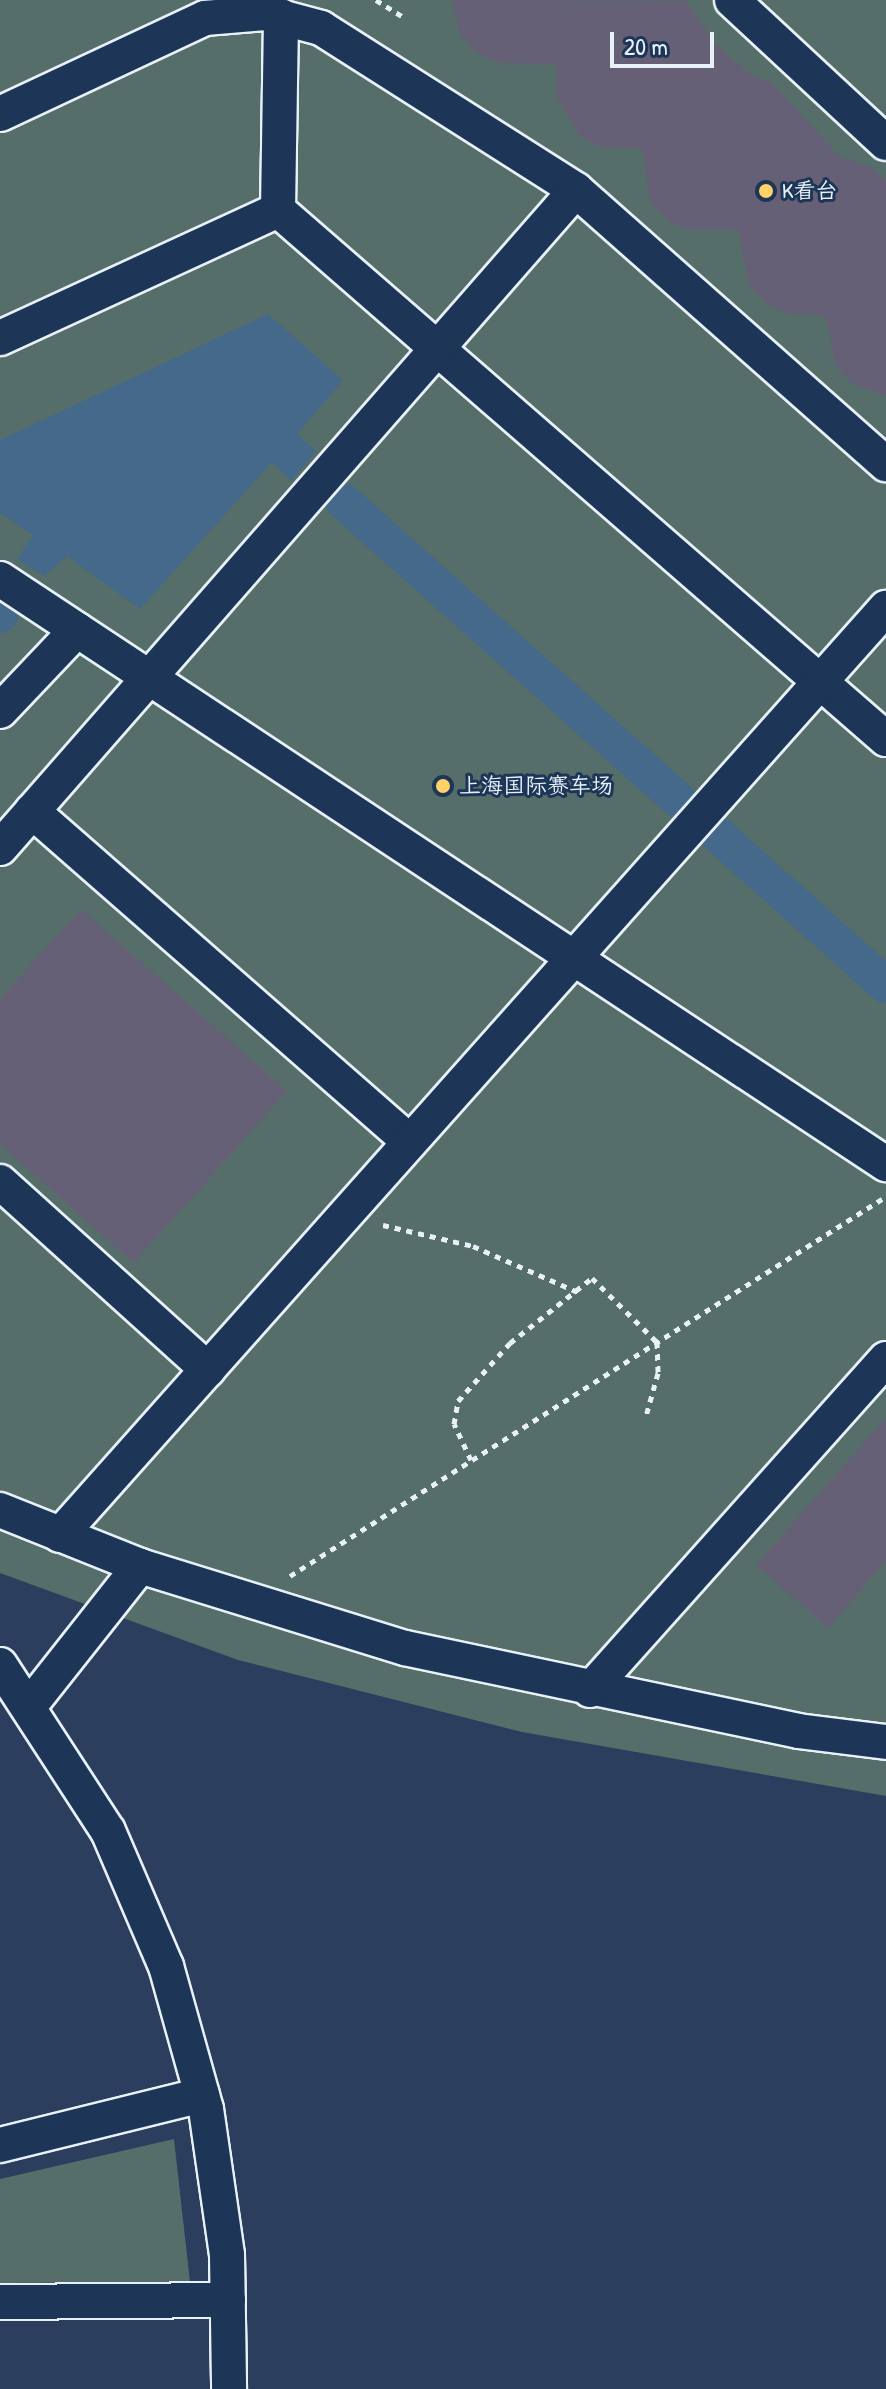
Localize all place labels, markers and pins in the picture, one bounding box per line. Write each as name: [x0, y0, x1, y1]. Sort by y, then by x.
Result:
place label: K看台: [782, 178, 838, 204]
marker: K看台: [757, 182, 775, 200]
place label: 上海国际赛车场: [459, 773, 613, 799]
marker: 上海国际赛车场: [434, 777, 452, 795]

